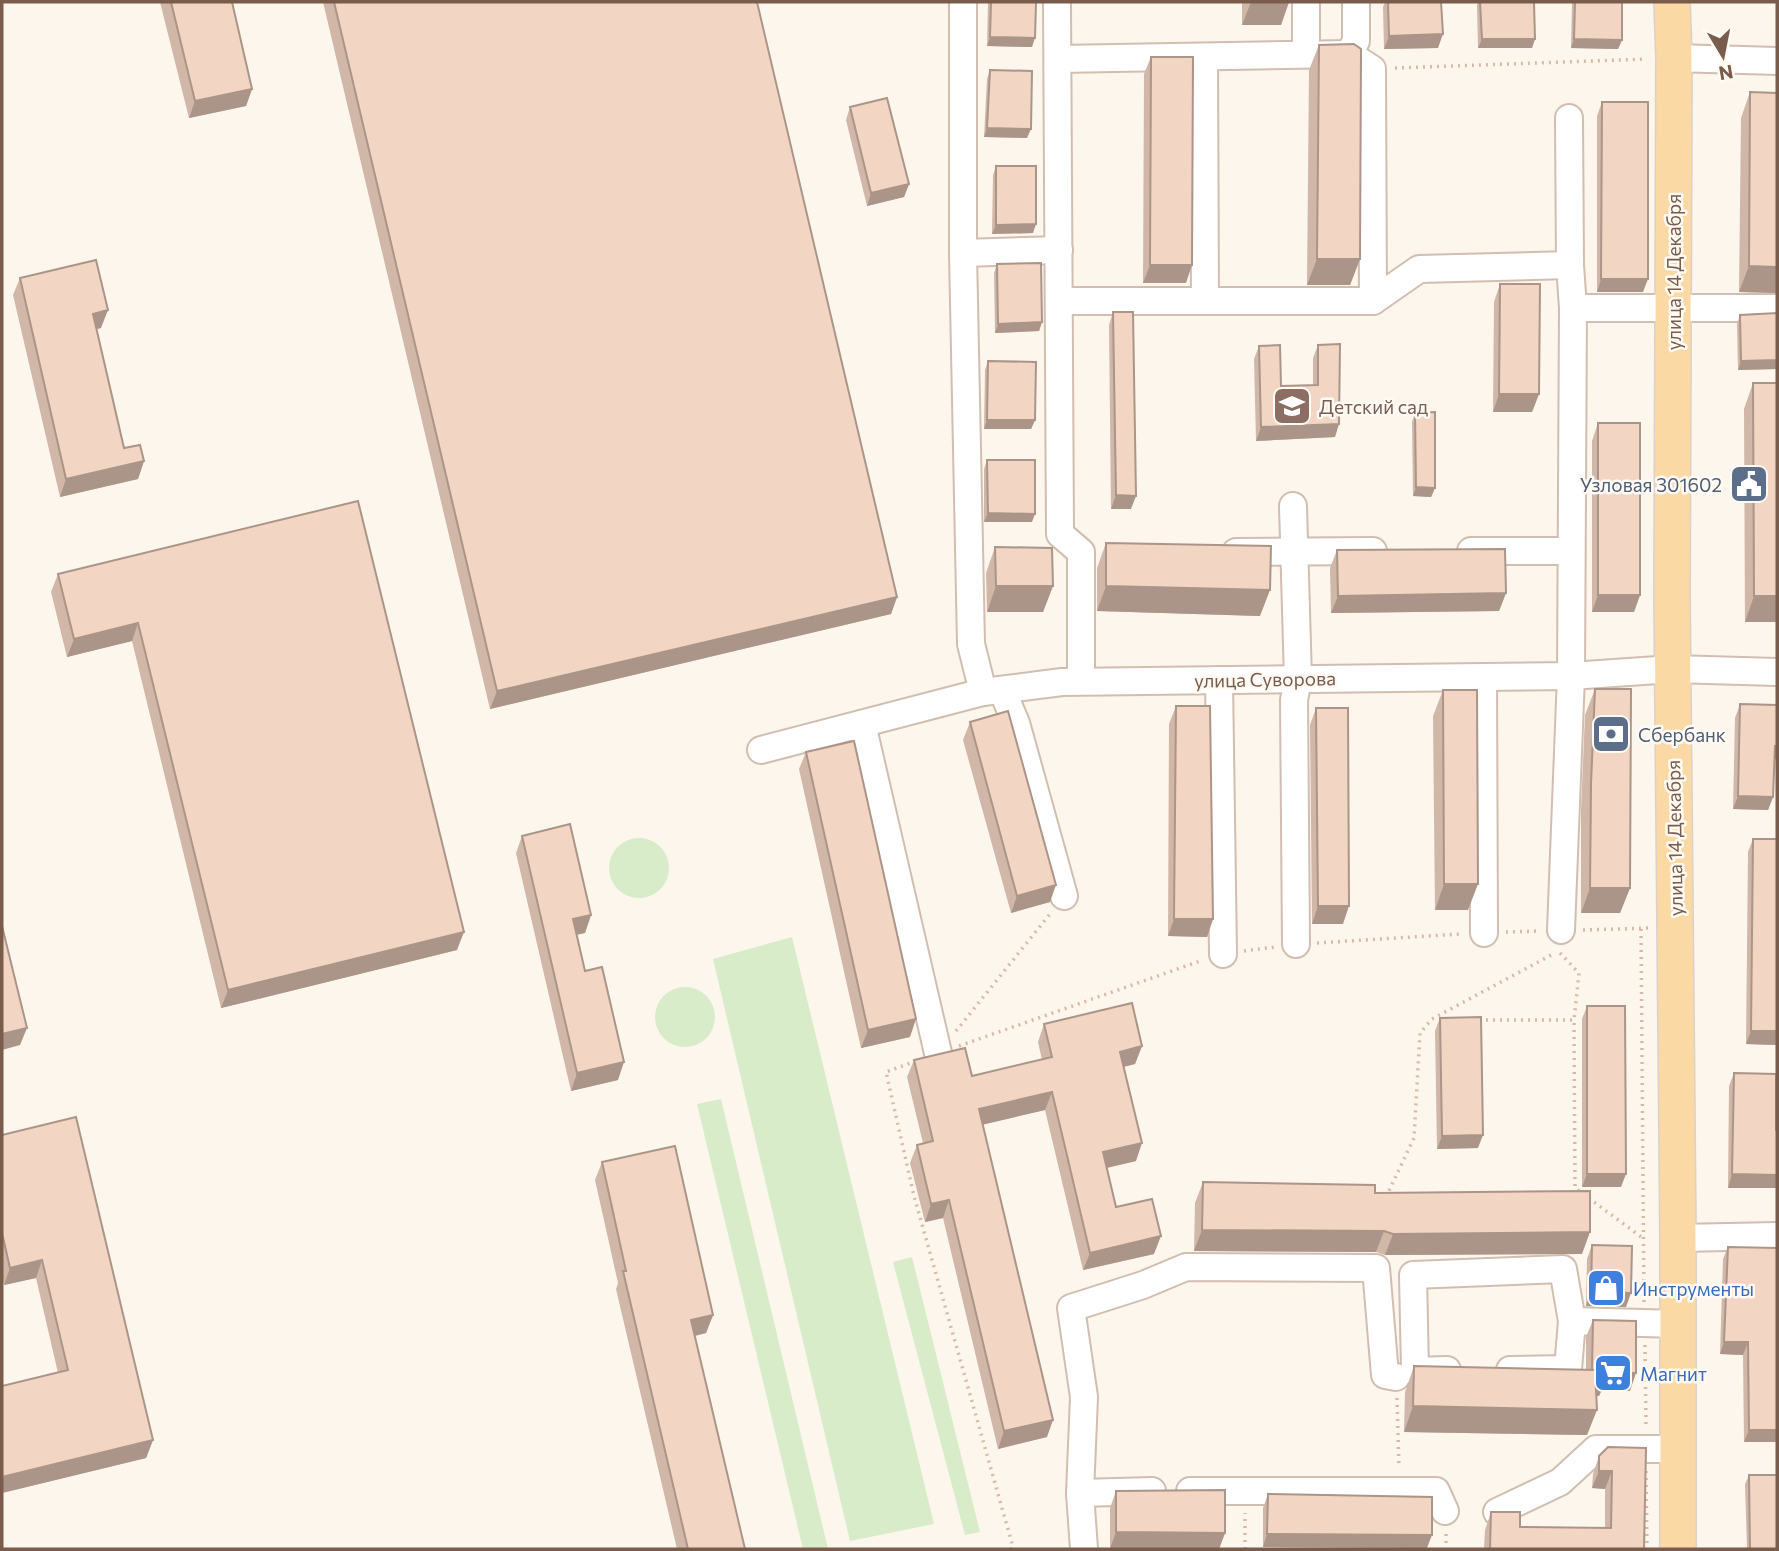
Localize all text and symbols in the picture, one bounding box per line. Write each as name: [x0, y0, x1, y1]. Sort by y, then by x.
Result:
north arrow: [1688, 21, 1758, 91]
text: N: [1717, 61, 1735, 86]
street label: улица 14 Декабря: [1662, 194, 1685, 350]
school or university icon: Детский сад: [1271, 385, 1313, 427]
place label: Детский сад: [1319, 395, 1428, 418]
public building icon: Узловая 301602: [1728, 463, 1770, 505]
place label: Узловая 301602: [1580, 473, 1722, 496]
street label: улица Суворова: [1194, 666, 1336, 692]
bank icon: Сбербанк: [1590, 713, 1632, 755]
place label: Сбербанк: [1638, 723, 1726, 746]
street label: улица 14 Декабря: [1661, 760, 1687, 916]
shop icon: Инструменты: [1585, 1267, 1627, 1309]
place label: Инструменты: [1633, 1277, 1754, 1300]
supermarket icon: Магнит: [1592, 1352, 1634, 1394]
place label: Магнит: [1640, 1362, 1707, 1385]

